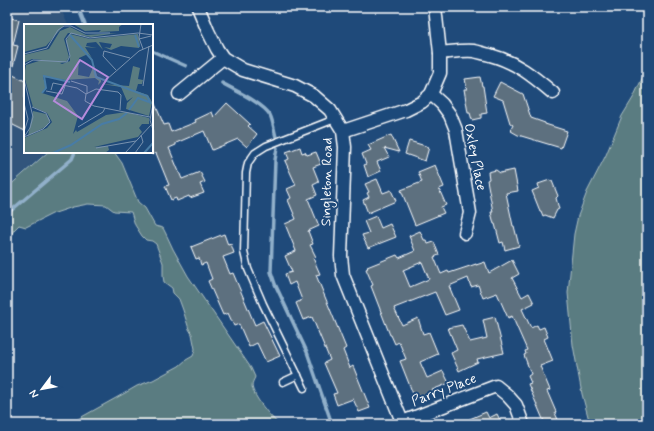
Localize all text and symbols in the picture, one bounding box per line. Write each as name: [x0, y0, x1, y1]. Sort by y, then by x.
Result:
inset map: [24, 24, 153, 153]
street label: Oxley Place: [460, 122, 490, 192]
street label: Singleton Road: [317, 138, 338, 226]
north arrow: [22, 369, 62, 409]
street label: Parry Place: [409, 369, 479, 411]
text: N: [26, 387, 42, 401]

